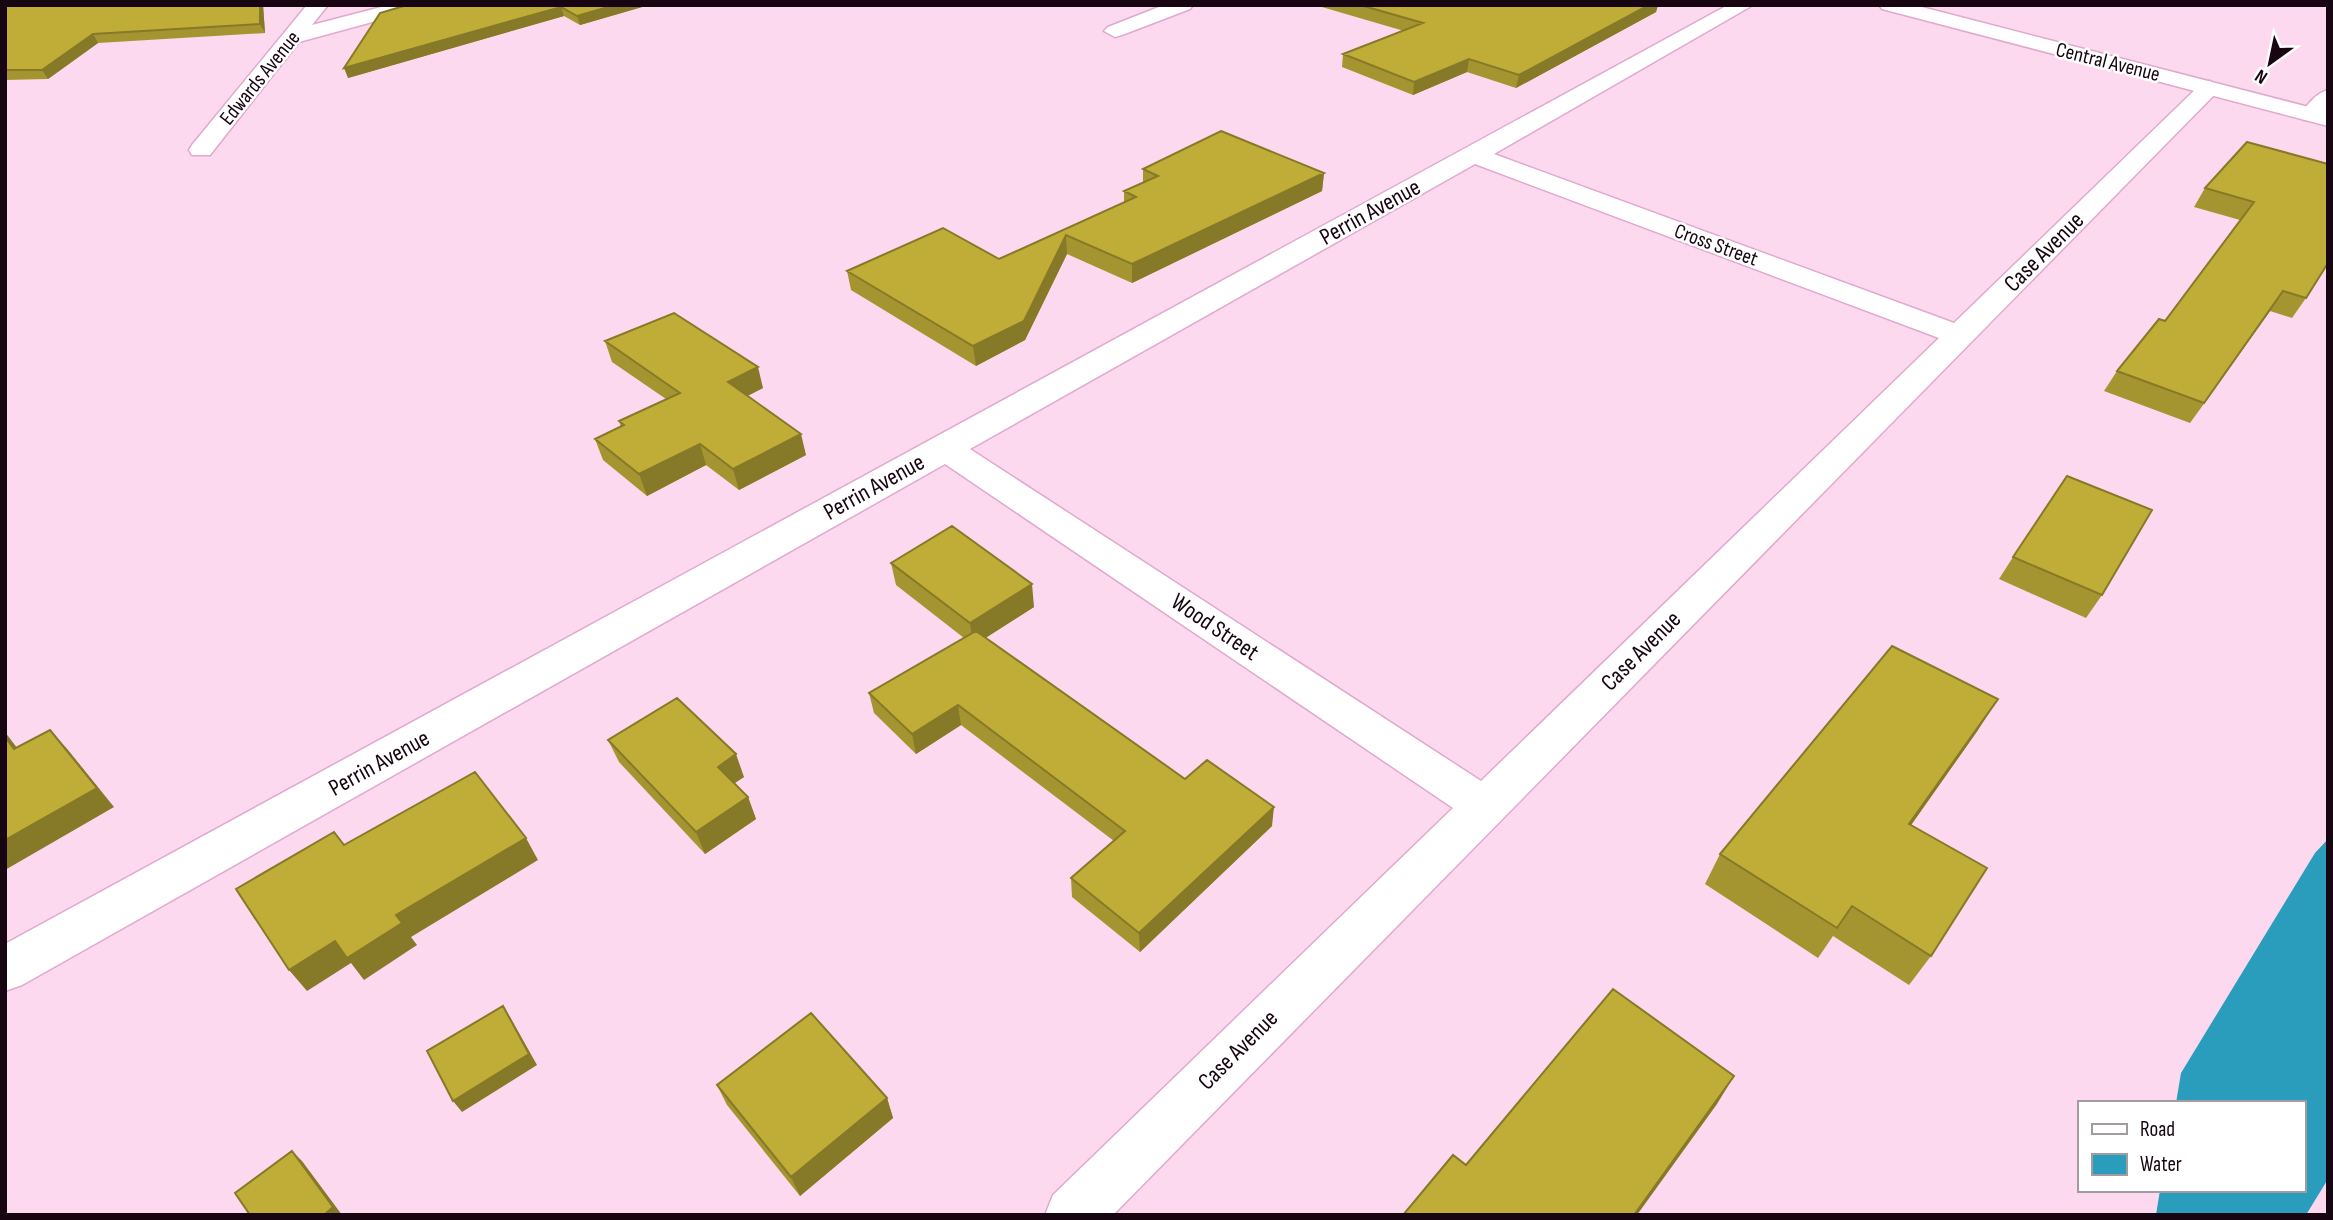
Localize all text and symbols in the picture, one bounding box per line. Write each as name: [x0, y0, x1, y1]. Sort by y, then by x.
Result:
street label: Edwards Avenue: [215, 26, 305, 130]
north arrow: [2235, 28, 2305, 98]
street label: Central Avenue: [2053, 37, 2163, 87]
text: N: [2251, 64, 2272, 88]
street label: Perrin Avenue: [1315, 172, 1425, 252]
street label: Case Avenue: [1998, 206, 2090, 298]
street label: Cross Street: [1671, 218, 1761, 272]
street label: Perrin Avenue: [819, 447, 929, 527]
street label: Wood Street: [1166, 587, 1264, 667]
street label: Case Avenue: [1595, 605, 1687, 697]
street label: Perrin Avenue: [324, 723, 434, 803]
street label: Case Avenue: [1192, 1004, 1284, 1096]
legend: [2078, 1101, 2305, 1192]
text: Road: [2140, 1117, 2175, 1142]
text: Water: [2140, 1152, 2182, 1177]

